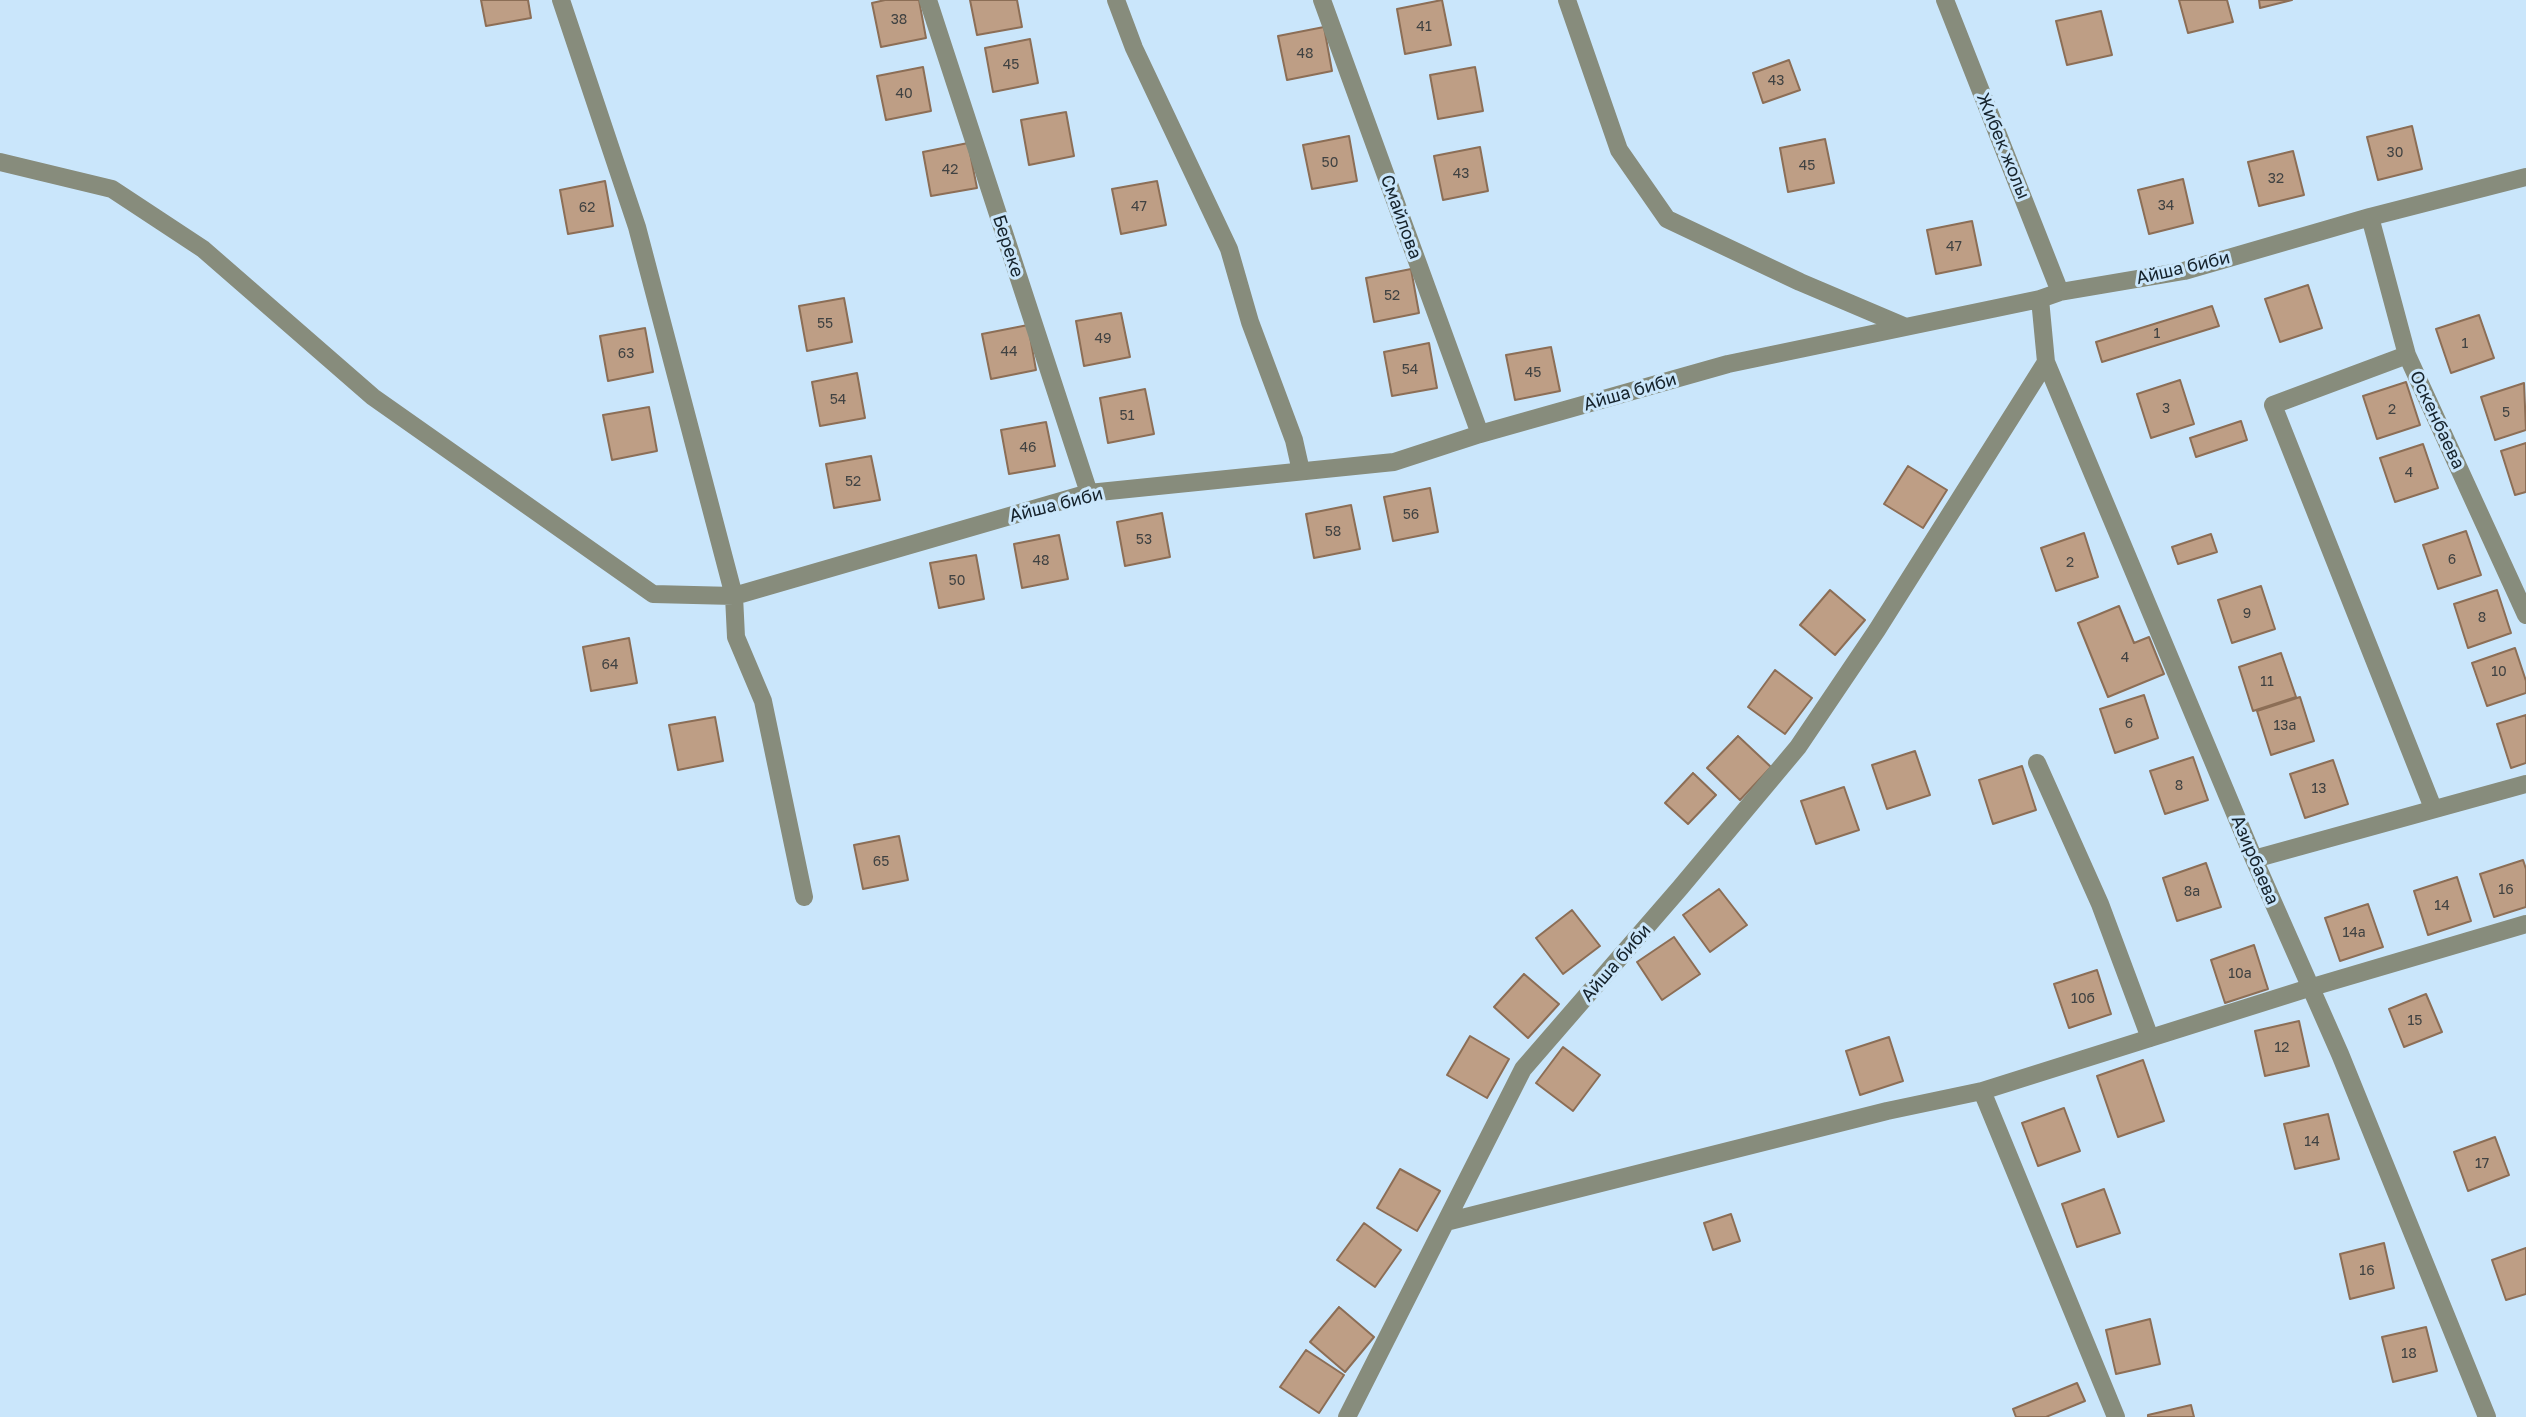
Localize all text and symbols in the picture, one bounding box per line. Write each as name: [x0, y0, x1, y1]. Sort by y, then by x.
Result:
house number: 38: [891, 12, 907, 28]
house number: 41: [1416, 19, 1432, 35]
house number: 48: [1296, 46, 1314, 62]
house number: 45: [1003, 57, 1019, 73]
house number: 43: [1768, 73, 1784, 89]
house number: 40: [895, 86, 913, 102]
street label: Жибек жолы: [1972, 90, 2034, 202]
house number: 30: [2387, 145, 2403, 161]
house number: 50: [1322, 155, 1338, 171]
house number: 45: [1799, 158, 1815, 174]
house number: 42: [942, 162, 958, 178]
house number: 43: [1453, 166, 1469, 182]
house number: 32: [2268, 171, 2284, 187]
street label: Смайлова: [1376, 172, 1426, 262]
house number: 34: [2158, 198, 2174, 214]
house number: 47: [1131, 199, 1147, 215]
house number: 62: [579, 200, 595, 216]
street label: Береке: [988, 212, 1028, 280]
house number: 47: [1946, 239, 1962, 255]
street label: Айша биби: [2134, 247, 2232, 289]
house number: 52: [1384, 288, 1400, 304]
house number: 55: [817, 316, 833, 332]
house number: 1: [2154, 326, 2160, 342]
house number: 49: [1094, 331, 1112, 347]
house number: 1: [2462, 336, 2468, 352]
house number: 44: [1000, 344, 1018, 360]
house number: 63: [618, 346, 634, 362]
house number: 54: [1402, 362, 1418, 378]
house number: 45: [1525, 365, 1541, 381]
street label: Оскенбаева: [2405, 367, 2469, 473]
street label: Айша биби: [1581, 368, 1679, 416]
house number: 54: [830, 392, 846, 408]
house number: 3: [2162, 401, 2170, 417]
house number: 2: [2388, 402, 2396, 418]
house number: 5: [2502, 405, 2510, 421]
house number: 51: [1120, 408, 1134, 424]
house number: 46: [1019, 440, 1037, 456]
house number: 4: [2405, 465, 2413, 481]
house number: 52: [845, 474, 861, 490]
street label: Айша биби: [1007, 483, 1105, 527]
house number: 56: [1403, 507, 1419, 523]
house number: 58: [1325, 524, 1341, 540]
house number: 53: [1136, 532, 1152, 548]
house number: 6: [2448, 552, 2456, 568]
house number: 48: [1032, 553, 1050, 569]
house number: 2: [2066, 555, 2074, 571]
house number: 50: [949, 573, 965, 589]
house number: 9: [2243, 606, 2251, 622]
house number: 8: [2478, 610, 2486, 626]
house number: 4: [2121, 650, 2129, 666]
house number: 64: [601, 657, 619, 673]
house number: 10: [2491, 664, 2507, 680]
house number: 11: [2260, 674, 2274, 690]
house number: 6: [2125, 716, 2133, 732]
house number: 13а: [2274, 718, 2296, 734]
house number: 8: [2175, 778, 2183, 794]
house number: 13: [2312, 781, 2326, 797]
street label: Азирбаева: [2226, 812, 2284, 908]
house number: 65: [873, 854, 889, 870]
house number: 16: [2498, 882, 2514, 898]
house number: 8а: [2184, 884, 2200, 900]
house number: 14: [2434, 898, 2450, 914]
street label: Айша биби: [1576, 920, 1656, 1006]
house number: 14а: [2342, 925, 2366, 941]
house number: 10а: [2228, 966, 2252, 982]
house number: 10б: [2071, 991, 2095, 1007]
house number: 15: [2408, 1013, 2422, 1029]
house number: 12: [2275, 1040, 2289, 1056]
house number: 14: [2304, 1134, 2320, 1150]
house number: 17: [2475, 1156, 2489, 1172]
house number: 16: [2359, 1263, 2375, 1279]
house number: 18: [2401, 1346, 2417, 1362]

